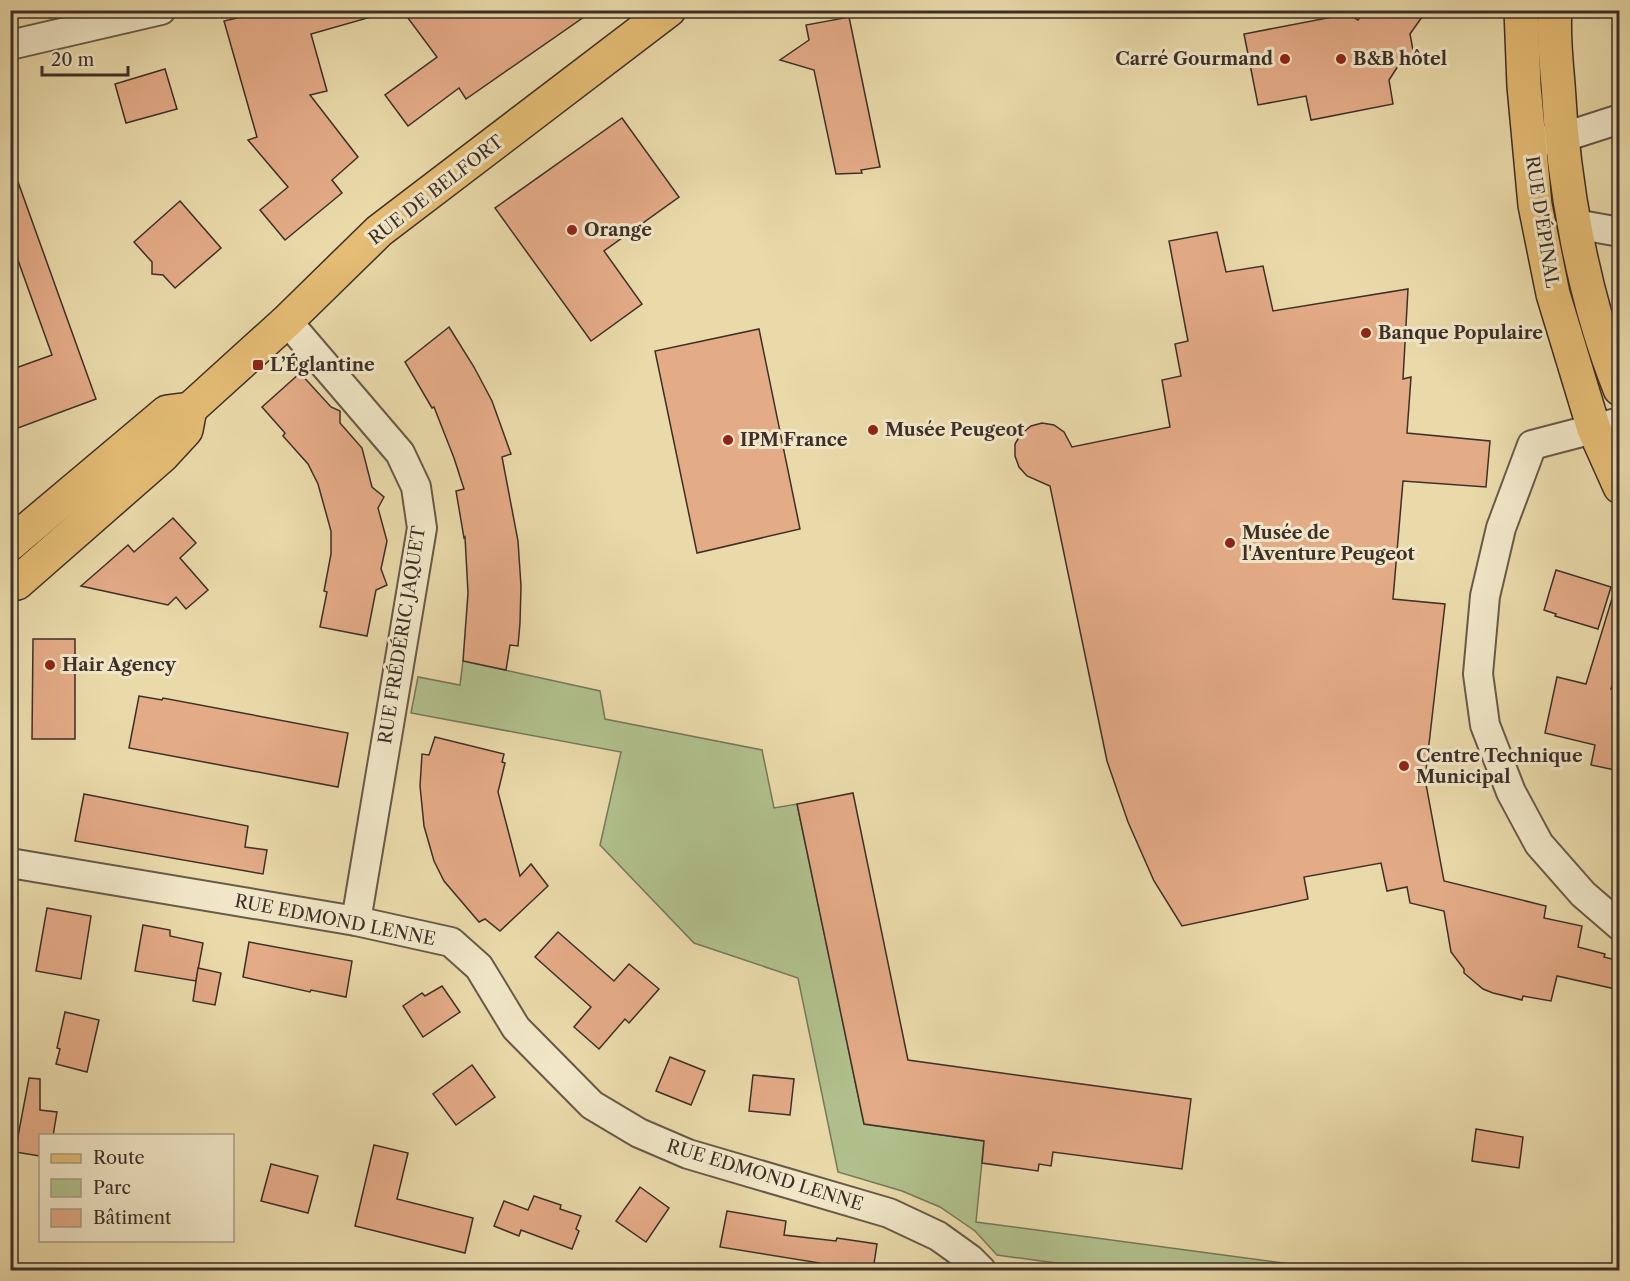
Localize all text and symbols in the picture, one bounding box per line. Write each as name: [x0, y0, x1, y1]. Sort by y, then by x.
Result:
scale bar: [42, 39, 128, 77]
place label: Carré Gourmand: [1115, 48, 1273, 70]
place label: B&B hôtel: [1353, 48, 1447, 70]
text: 20 m: [51, 49, 95, 71]
marker: Carré Gourmand: [1278, 52, 1292, 66]
marker: B&B hôtel: [1334, 52, 1348, 66]
street label: RUE DE BELFORT: [364, 130, 508, 249]
street label: RUE D'ÉPINAL: [1521, 154, 1564, 290]
place label: Orange: [584, 219, 652, 241]
marker: Orange: [565, 223, 579, 237]
place label: Banque Populaire: [1378, 322, 1543, 344]
marker: Banque Populaire: [1359, 326, 1373, 340]
place label: L’Églantine: [270, 353, 375, 376]
marker: L’Églantine: [251, 358, 265, 372]
place label: Musée Peugeot: [885, 419, 1025, 441]
marker: Musée Peugeot: [866, 423, 880, 437]
place label: IPM France: [740, 429, 848, 451]
marker: IPM France: [721, 433, 735, 447]
place label: Musée de l'Aventure Peugeot: [1242, 522, 1416, 565]
street label: RUE FRÉDÉRIC JAQUET: [373, 524, 430, 746]
marker: Musée de l'Aventure Peugeot: [1223, 536, 1237, 550]
place label: Hair Agency: [62, 654, 177, 676]
marker: Hair Agency: [43, 658, 57, 672]
place label: Centre Technique Municipal: [1416, 745, 1583, 788]
marker: Centre Technique Municipal: [1397, 759, 1411, 773]
street label: RUE EDMOND LENNE: [233, 890, 437, 950]
legend: [39, 1134, 234, 1242]
street label: RUE EDMOND LENNE: [664, 1135, 866, 1215]
text: Route: [93, 1147, 145, 1169]
text: Parc: [93, 1177, 131, 1199]
text: Bâtiment: [93, 1207, 172, 1229]

